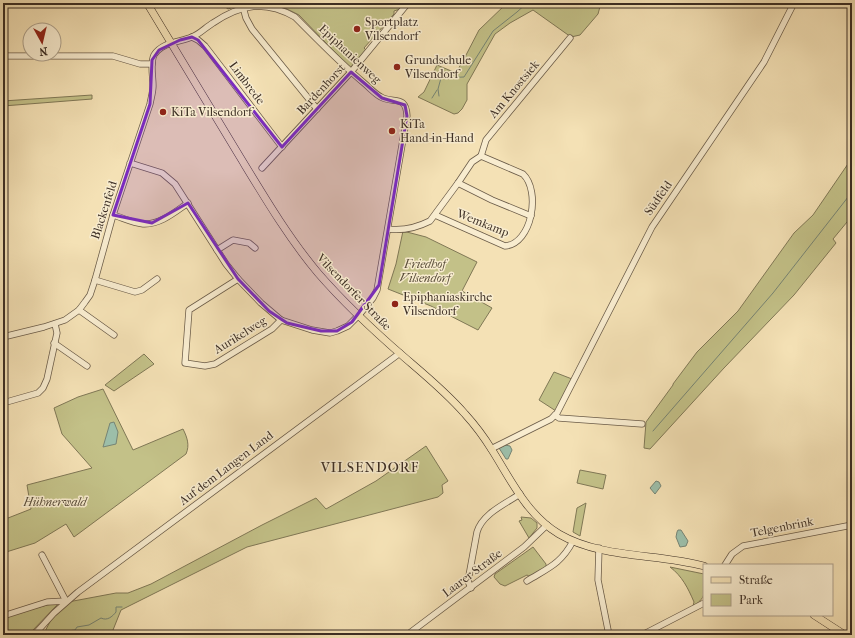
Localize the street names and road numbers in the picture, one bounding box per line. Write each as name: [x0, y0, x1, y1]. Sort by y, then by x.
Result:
street label: Epiphanienweg: [316, 22, 385, 87]
street label: Am Knostsiek: [485, 57, 543, 121]
street label: Limbrede: [226, 59, 268, 107]
street label: Bardenhorst: [294, 60, 349, 117]
street label: Südfeld: [641, 178, 675, 218]
street label: Blackenfeld: [88, 179, 120, 241]
street label: Wemkamp: [454, 206, 512, 240]
street label: Vilsendorfer Straße: [313, 250, 394, 333]
street label: Aurikelweg: [210, 313, 269, 357]
street label: Auf dem Langen Land: [175, 428, 276, 508]
street label: Telgenbrink: [749, 514, 815, 540]
street label: Laarer Straße: [440, 546, 504, 600]

